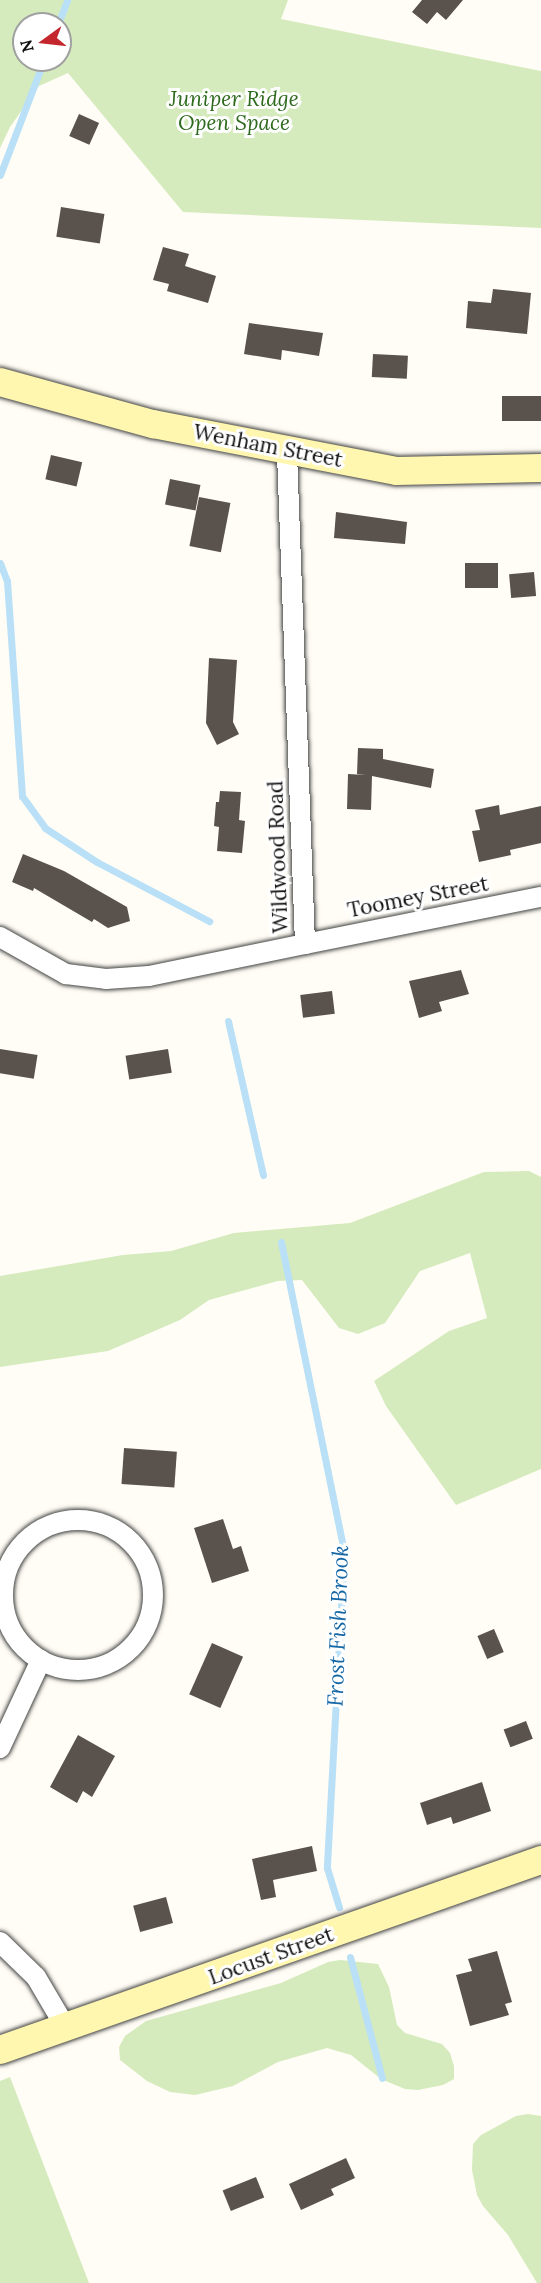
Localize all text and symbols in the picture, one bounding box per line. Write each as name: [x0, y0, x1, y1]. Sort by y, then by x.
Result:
north arrow: [12, 12, 72, 72]
text: N: [15, 38, 38, 55]
park label: Juniper Ridge Open Space: [169, 86, 299, 136]
street label: Wenham Street: [191, 419, 345, 473]
street label: Wildwood Road: [263, 780, 293, 934]
street label: Toomey Street: [345, 871, 491, 923]
water label: Frost Fish Brook: [322, 1545, 354, 1707]
street label: Locust Street: [205, 1922, 337, 1990]

